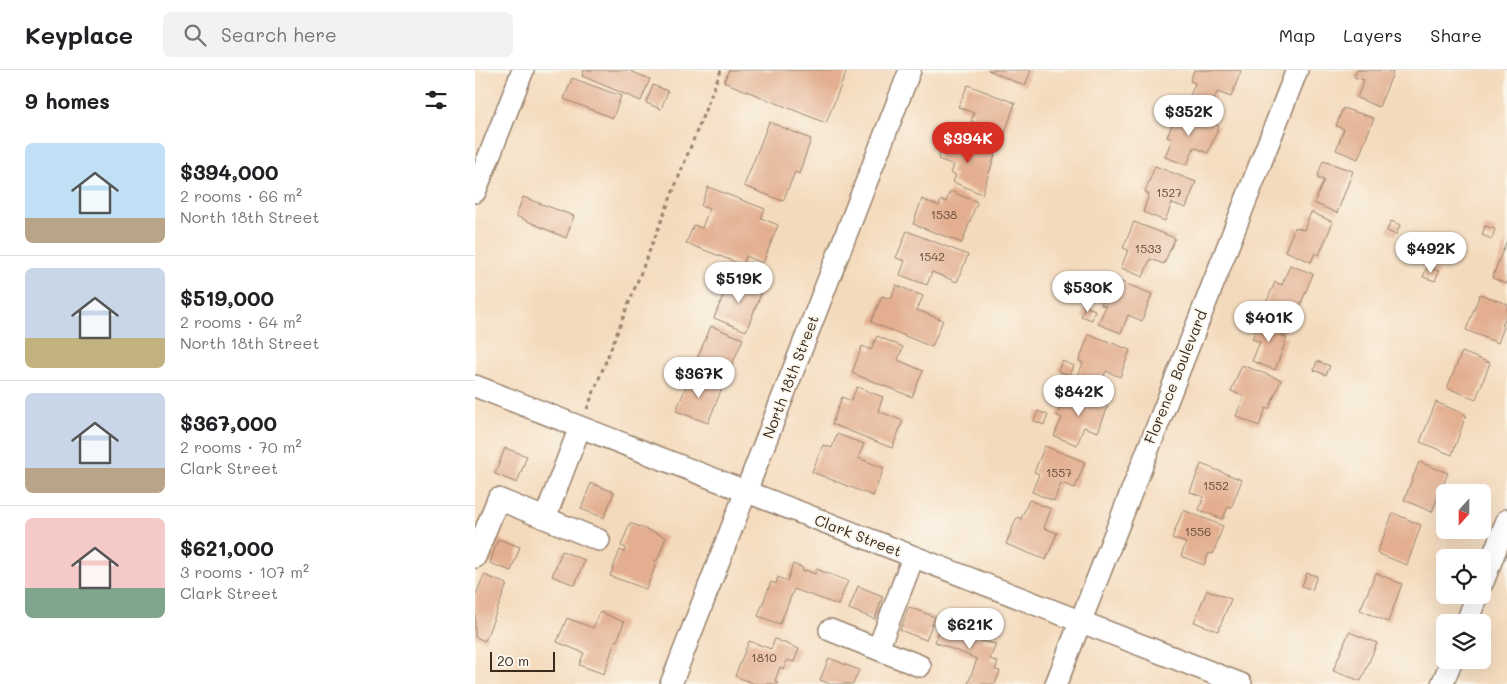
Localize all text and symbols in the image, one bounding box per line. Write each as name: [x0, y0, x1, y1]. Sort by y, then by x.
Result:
search box: [163, 12, 513, 57]
text: Keyplace: [25, 19, 133, 50]
icon: search: [181, 21, 209, 49]
text: Search here: [221, 22, 337, 47]
text: Map: [1279, 23, 1315, 47]
text: Layers: [1343, 23, 1402, 47]
text: Share: [1430, 23, 1482, 47]
icon: filters: [422, 86, 450, 114]
text: 9 homes: [25, 87, 110, 114]
pin: $352K: [1154, 94, 1224, 137]
text: $352K: [1165, 100, 1213, 121]
pin: $394K: [933, 122, 1003, 164]
text: $394K: [943, 127, 993, 148]
text: $394,000: [180, 158, 278, 185]
icon: home: [65, 163, 125, 223]
house number: 1527: [1156, 184, 1182, 200]
text: 2 rooms · 66 m²: [180, 185, 302, 206]
text: North 18th Street: [180, 206, 319, 227]
house number: 1538: [931, 206, 957, 222]
pin: $492K: [1396, 232, 1466, 274]
text: $492K: [1406, 237, 1456, 258]
house number: 1533: [1135, 240, 1161, 256]
house number: 1542: [919, 248, 945, 264]
pin: $519K: [704, 262, 774, 304]
text: $519K: [716, 267, 762, 288]
pin: $530K: [1053, 270, 1123, 313]
text: $530K: [1063, 276, 1113, 297]
text: $519,000: [180, 284, 274, 311]
icon: home: [65, 288, 125, 348]
pin: $401K: [1234, 300, 1304, 343]
text: $401K: [1245, 306, 1293, 327]
street label: Florence Boulevard: [1139, 307, 1211, 447]
text: 2 rooms · 64 m²: [180, 311, 302, 332]
street label: North 18th Street: [757, 312, 823, 441]
text: North 18th Street: [180, 332, 319, 353]
pin: $367K: [664, 356, 734, 399]
text: $367K: [675, 362, 723, 383]
pin: $842K: [1044, 374, 1114, 417]
text: $842K: [1054, 380, 1104, 401]
text: $367,000: [180, 409, 277, 436]
icon: home: [65, 413, 125, 473]
text: 2 rooms · 70 m²: [180, 436, 301, 457]
text: Clark Street: [180, 457, 278, 478]
house number: 1557: [1046, 464, 1072, 480]
house number: 1552: [1203, 477, 1229, 493]
north arrow: [1436, 484, 1491, 539]
map controls: [1436, 484, 1491, 669]
street label: Clark Street: [812, 509, 905, 561]
house number: 1556: [1185, 523, 1211, 539]
text: $621,000: [180, 534, 274, 561]
icon: home: [65, 538, 125, 598]
button: locate: [1436, 549, 1491, 604]
text: 3 rooms · 107 m²: [180, 561, 309, 582]
text: Clark Street: [180, 582, 278, 603]
pin: $621K: [935, 608, 1005, 650]
text: $621K: [947, 613, 993, 634]
button: layers: [1436, 614, 1491, 669]
scale bar: [490, 649, 555, 672]
house number: 1810: [751, 649, 777, 665]
text: 20 m: [497, 651, 529, 670]

